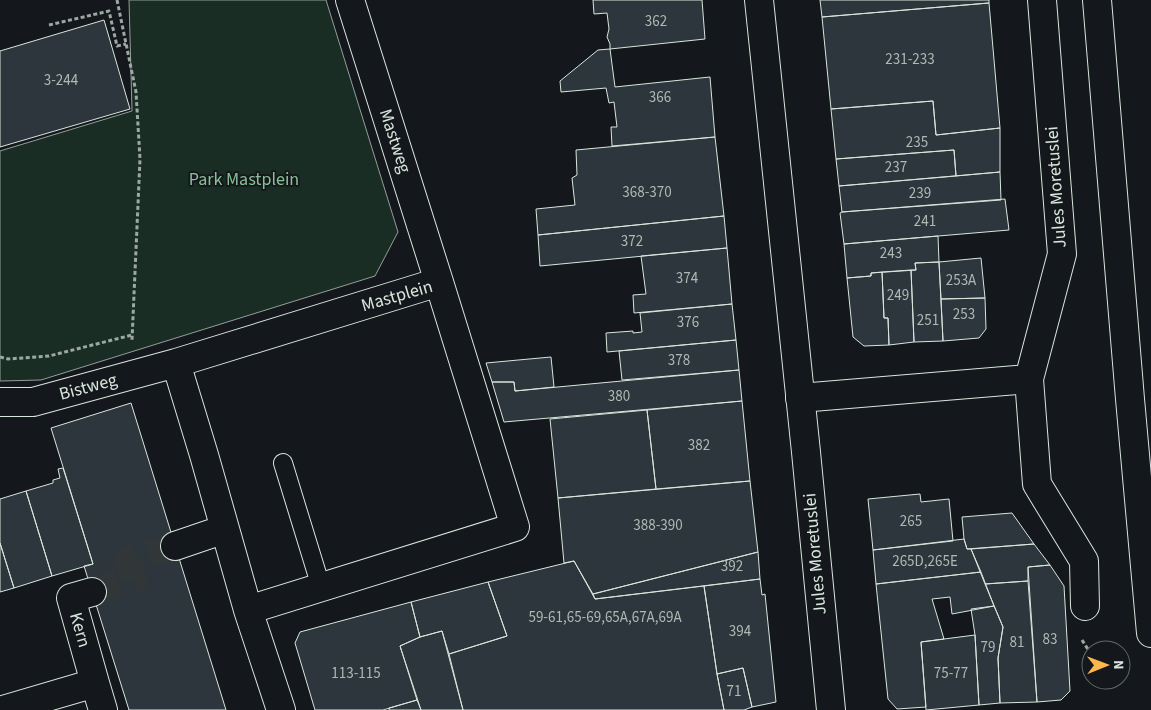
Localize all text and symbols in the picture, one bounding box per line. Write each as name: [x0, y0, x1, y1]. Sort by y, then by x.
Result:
house number: 362: [645, 11, 667, 32]
house number: 231-233: [885, 49, 935, 70]
house number: 3-244: [44, 70, 79, 91]
house number: 366: [649, 87, 671, 108]
street label: Mastweg: [373, 106, 417, 176]
street label: Jules Moretuslei: [1039, 125, 1073, 249]
house number: 235: [906, 132, 928, 153]
house number: 237: [885, 157, 907, 178]
park label: Park Mastplein: [189, 167, 299, 192]
house number: 368-370: [622, 182, 672, 203]
house number: 239: [909, 183, 931, 204]
house number: 241: [914, 211, 936, 232]
house number: 372: [621, 231, 643, 252]
house number: 243: [880, 243, 902, 264]
house number: 374: [676, 268, 699, 289]
house number: 253A: [946, 270, 977, 291]
street label: Mastplein: [358, 274, 436, 318]
house number: 249: [887, 285, 909, 306]
house number: 253: [953, 304, 975, 325]
house number: 251: [917, 310, 939, 331]
house number: 376: [677, 312, 699, 333]
house number: 378: [668, 350, 690, 371]
street label: Bistweg: [56, 367, 120, 407]
house number: 380: [608, 386, 630, 407]
house number: 382: [688, 435, 710, 456]
street label: Jules Moretuslei: [797, 492, 833, 616]
house number: 265: [900, 511, 922, 532]
house number: 388-390: [633, 515, 683, 536]
house number: 265D,265E: [892, 551, 958, 572]
house number: 392: [721, 556, 743, 577]
house number: 59-61,65-69,65A,67A,69A: [528, 607, 682, 628]
street label: Kern: [63, 610, 97, 650]
house number: 394: [729, 621, 752, 642]
house number: 83: [1043, 629, 1057, 650]
house number: 81: [1010, 632, 1024, 653]
house number: 79: [981, 637, 995, 658]
north arrow: [1081, 640, 1131, 690]
text: N: [1108, 660, 1128, 670]
house number: 113-115: [331, 663, 381, 684]
house number: 75-77: [934, 663, 968, 684]
house number: 71: [727, 681, 741, 702]

